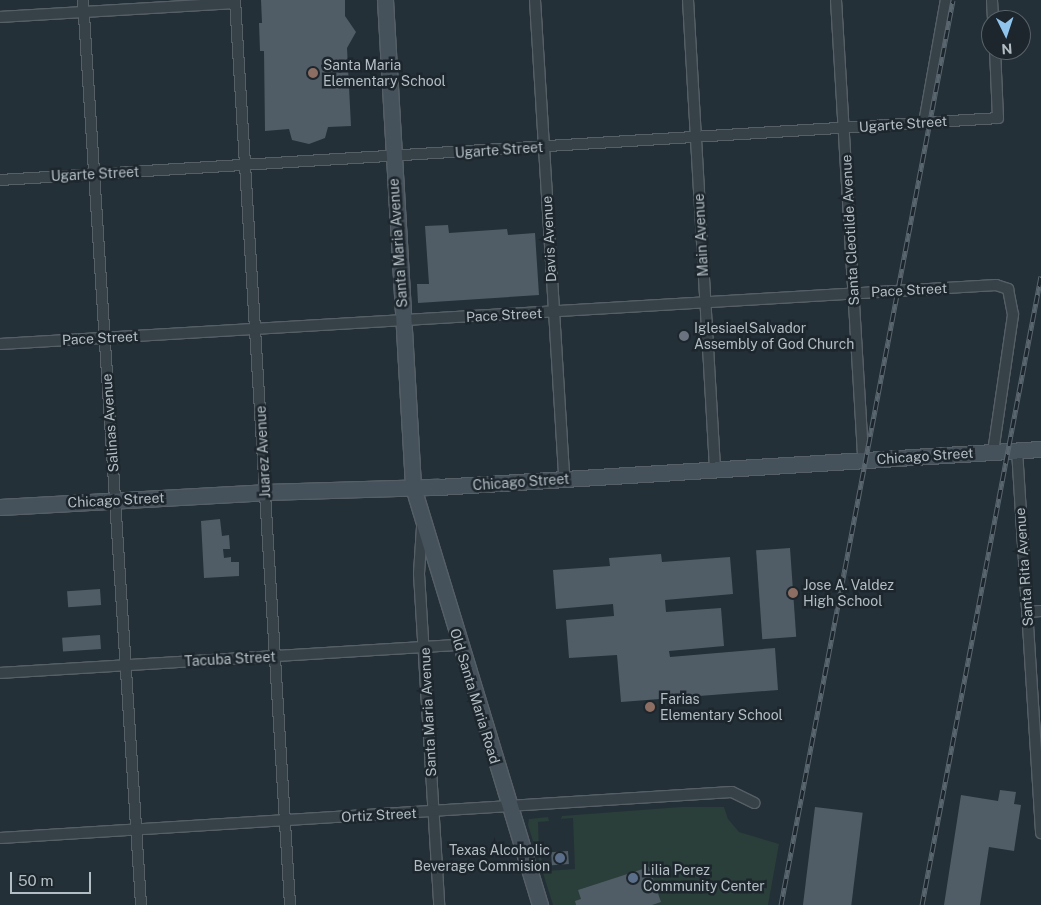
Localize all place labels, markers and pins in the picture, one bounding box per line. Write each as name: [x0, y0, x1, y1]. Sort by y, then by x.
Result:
place label: Santa Maria Elementary School: [323, 57, 446, 90]
marker: Santa Maria Elementary School: [307, 67, 319, 79]
place label: IglesiaelSalvador Assembly of God Church: [694, 320, 855, 352]
marker: IglesiaelSalvador Assembly of God Church: [678, 330, 690, 342]
place label: Jose A. Valdez High School: [803, 577, 895, 610]
marker: Jose A. Valdez High School: [787, 587, 799, 599]
place label: Farias Elementary School: [660, 691, 783, 724]
marker: Farias Elementary School: [644, 701, 656, 713]
place label: Texas Alcoholic Beverage Commision: [413, 842, 550, 874]
marker: Texas Alcoholic Beverage Commision: [554, 852, 566, 864]
place label: Lilia Perez Community Center: [643, 862, 765, 894]
marker: Lilia Perez Community Center: [627, 872, 639, 884]

